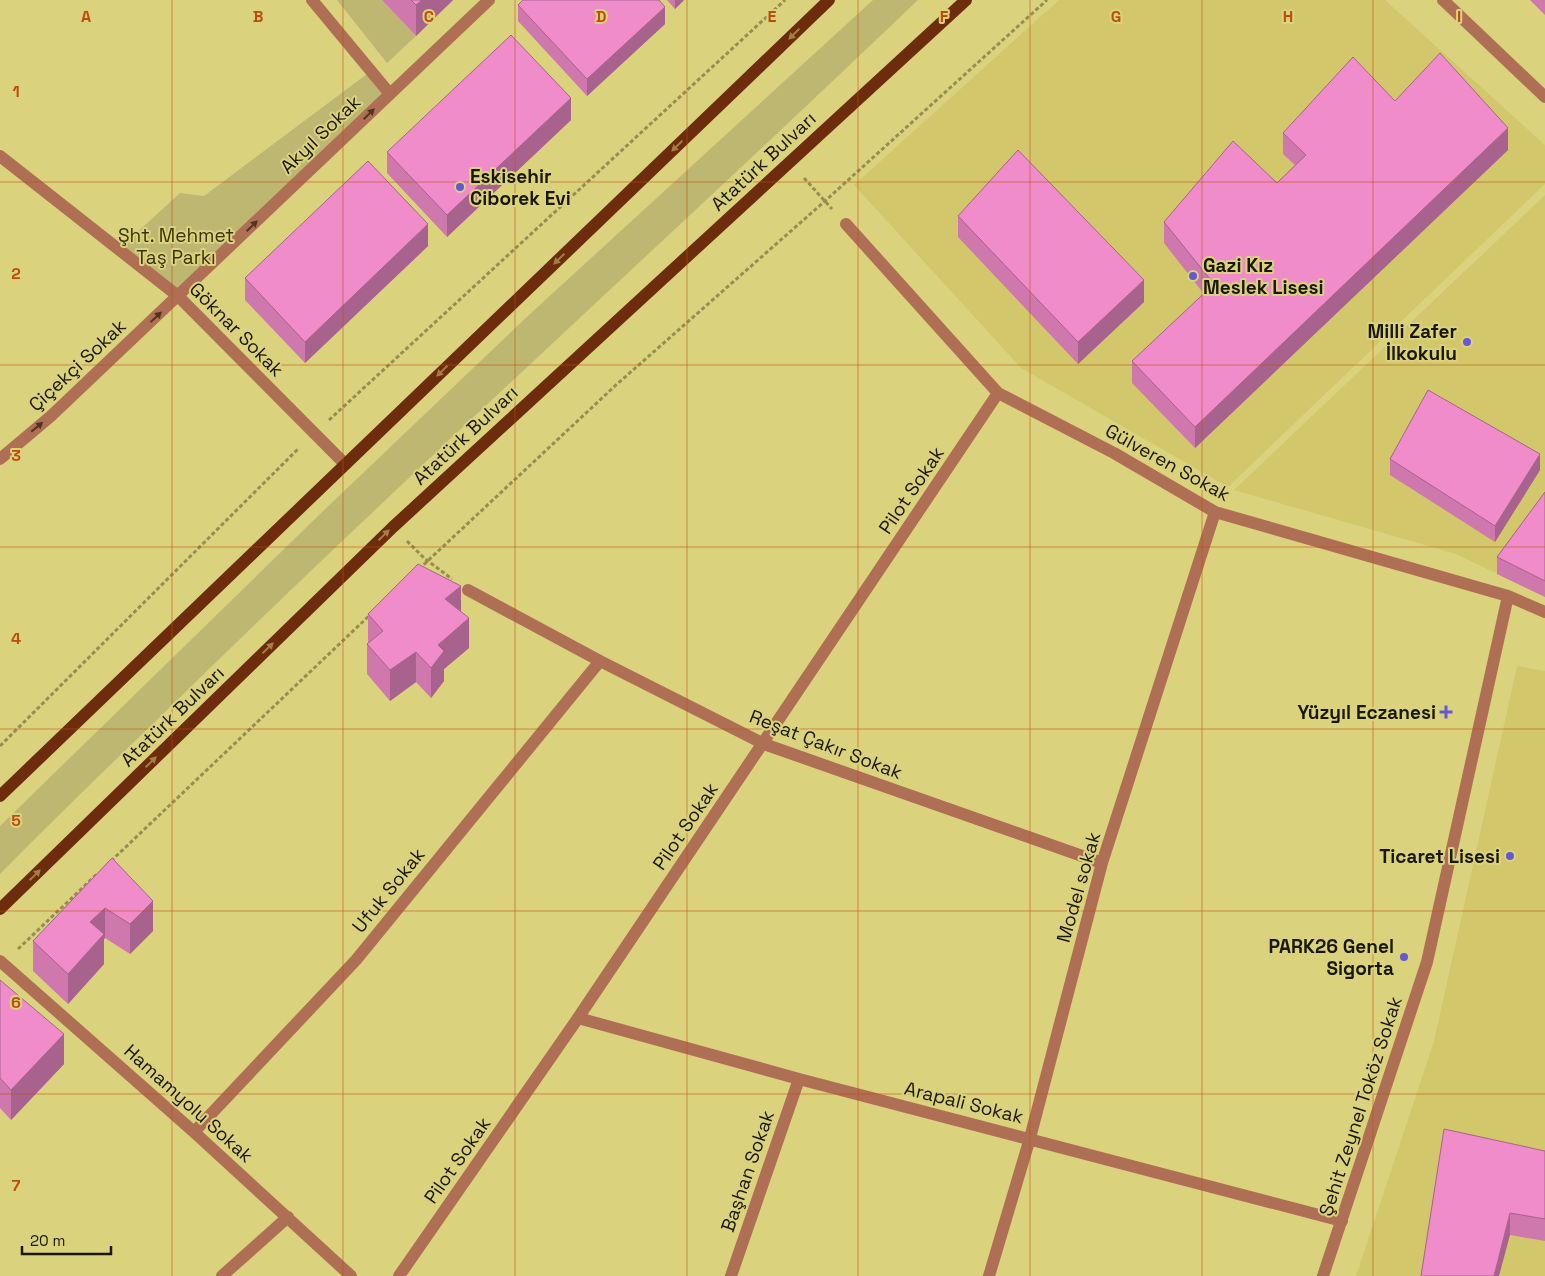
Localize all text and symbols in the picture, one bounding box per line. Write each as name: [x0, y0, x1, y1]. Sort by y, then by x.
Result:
text: A: [81, 6, 91, 27]
text: B: [253, 6, 263, 27]
text: C: [424, 6, 434, 27]
text: D: [596, 6, 606, 27]
text: E: [768, 6, 777, 27]
text: F: [940, 6, 949, 27]
text: G: [1111, 6, 1121, 27]
text: H: [1283, 6, 1293, 27]
text: I: [1457, 6, 1461, 27]
one-way arrow: [789, 28, 801, 40]
text: 1: [12, 81, 20, 102]
street label: Akyıl Sokak: [275, 90, 366, 179]
street label: Atatürk Bulvarı: [706, 106, 821, 216]
one-way arrow: [363, 108, 375, 120]
one-way arrow: [671, 140, 683, 152]
place label: Eskisehir Ciborek Evi: [470, 164, 571, 211]
marker: Eskisehir Ciborek Evi: [454, 181, 466, 193]
one-way arrow: [245, 220, 257, 232]
park label: Şht. Mehmet Taş Parkı: [118, 223, 234, 270]
one-way arrow: [554, 252, 566, 264]
place label: Gazi Kız Meslek Lisesi: [1203, 253, 1324, 300]
text: 2: [11, 263, 21, 284]
marker: Gazi Kız Meslek Lisesi: [1187, 270, 1199, 282]
street label: Göknar Sokak: [184, 277, 289, 382]
one-way arrow: [150, 311, 162, 323]
street label: Çiçekçi Sokak: [23, 314, 131, 417]
place label: Milli Zafer İlkokulu: [1367, 319, 1457, 366]
marker: Milli Zafer İlkokulu: [1461, 336, 1473, 348]
one-way arrow: [436, 365, 448, 377]
street label: Atatürk Bulvarı: [408, 380, 523, 490]
street label: Gülveren Sokak: [1101, 418, 1235, 507]
one-way arrow: [31, 422, 44, 433]
street label: Pilot Sokak: [873, 442, 950, 539]
text: 3: [11, 445, 21, 466]
one-way arrow: [378, 529, 390, 541]
text: 4: [11, 628, 21, 649]
one-way arrow: [261, 642, 273, 654]
street label: Atatürk Bulvarı: [115, 661, 230, 772]
place label: Yüzyıl Eczanesi: [1297, 700, 1436, 725]
street label: Reşat Çakır Sokak: [746, 704, 906, 785]
marker: Yüzyıl Eczanesi: [1440, 706, 1452, 718]
one-way arrow: [145, 756, 157, 768]
street label: Pilot Sokak: [647, 778, 724, 875]
text: 5: [11, 810, 21, 831]
street label: Model sokak: [1051, 829, 1106, 945]
street label: Ufuk Sokak: [346, 843, 430, 938]
place label: Ticaret Lisesi: [1379, 844, 1500, 869]
marker: Ticaret Lisesi: [1504, 850, 1516, 862]
one-way arrow: [29, 869, 41, 881]
place label: PARK26 Genel Sigorta: [1268, 934, 1394, 981]
marker: PARK26 Genel Sigorta: [1398, 951, 1410, 963]
text: 6: [11, 992, 21, 1013]
street label: Şehit Zeynel Toköz Sokak: [1313, 993, 1408, 1219]
street label: Hamamyolu Sokak: [119, 1039, 259, 1168]
street label: Arapali Sokak: [902, 1076, 1026, 1129]
street label: Başhan Sokak: [715, 1107, 780, 1235]
street label: Pilot Sokak: [418, 1112, 496, 1209]
text: 7: [12, 1175, 21, 1196]
scale bar: [22, 1224, 111, 1256]
text: 20 m: [30, 1231, 65, 1250]

